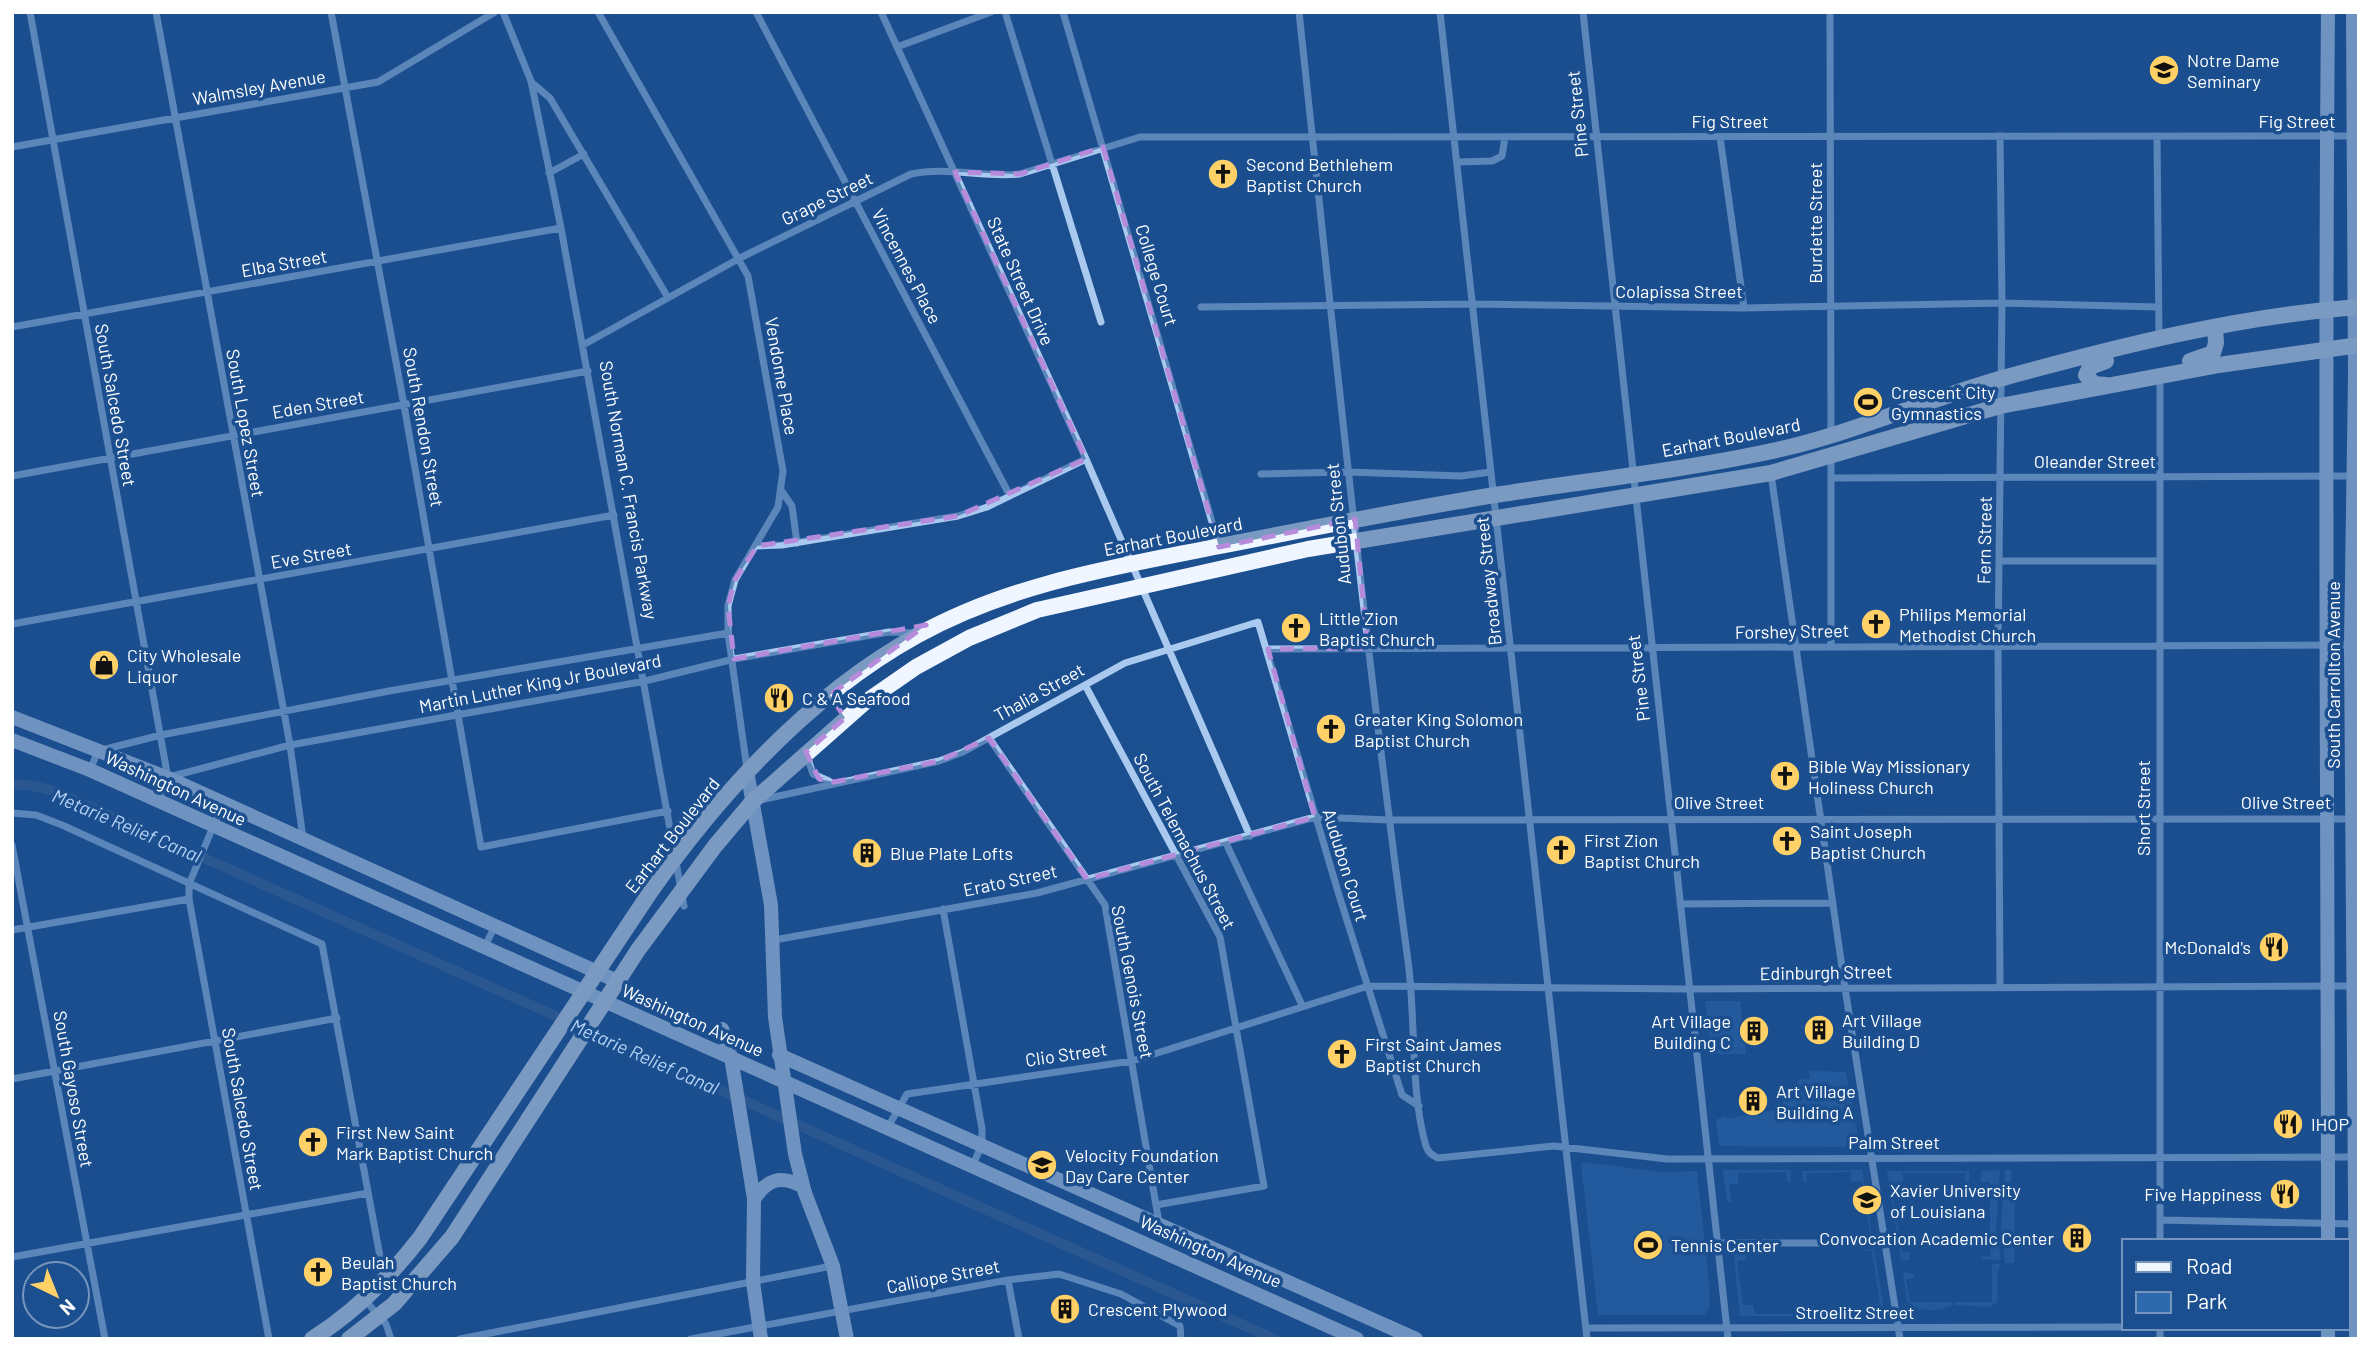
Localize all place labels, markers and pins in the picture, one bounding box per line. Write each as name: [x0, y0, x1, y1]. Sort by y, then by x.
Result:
place label: Notre Dame Seminary: [2187, 49, 2280, 92]
school or university icon: Notre Dame Seminary: [2147, 53, 2181, 87]
place label: Second Bethlehem Baptist Church: [1246, 153, 1393, 196]
church icon: Second Bethlehem Baptist Church: [1206, 157, 1240, 191]
place label: Crescent City Gymnastics: [1891, 381, 1996, 424]
sports icon: Crescent City Gymnastics: [1851, 385, 1885, 419]
place label: Philips Memorial Methodist Church: [1899, 603, 2036, 646]
place label: Little Zion Baptist Church: [1319, 607, 1435, 650]
church icon: Philips Memorial Methodist Church: [1859, 607, 1893, 641]
church icon: Little Zion Baptist Church: [1279, 611, 1313, 645]
place label: City Wholesale Liquor: [127, 644, 241, 687]
shop icon: City Wholesale Liquor: [87, 648, 121, 682]
restaurant icon: C & A Seafood: [762, 681, 796, 715]
place label: C & A Seafood: [802, 687, 911, 709]
place label: Greater King Solomon Baptist Church: [1354, 708, 1523, 751]
church icon: Greater King Solomon Baptist Church: [1314, 712, 1348, 746]
place label: Bible Way Missionary Holiness Church: [1808, 755, 1970, 798]
church icon: Bible Way Missionary Holiness Church: [1768, 759, 1802, 793]
place label: Saint Joseph Baptist Church: [1810, 820, 1926, 863]
church icon: Saint Joseph Baptist Church: [1770, 824, 1804, 858]
place label: First Zion Baptist Church: [1584, 829, 1700, 872]
church icon: First Zion Baptist Church: [1544, 833, 1578, 867]
building icon: Blue Plate Lofts: [850, 836, 884, 870]
place label: Blue Plate Lofts: [890, 842, 1013, 864]
restaurant icon: McDonald's: [2257, 930, 2291, 964]
place label: McDonald's: [2164, 936, 2251, 958]
place label: Art Village Building D: [1842, 1009, 1922, 1052]
place label: Art Village Building C: [1651, 1010, 1731, 1053]
building icon: Art Village Building D: [1802, 1013, 1836, 1047]
building icon: Art Village Building C: [1737, 1014, 1771, 1048]
place label: First Saint James Baptist Church: [1365, 1033, 1502, 1076]
church icon: First Saint James Baptist Church: [1325, 1037, 1359, 1071]
place label: Art Village Building A: [1776, 1080, 1856, 1123]
building icon: Art Village Building A: [1736, 1084, 1770, 1118]
restaurant icon: IHOP: [2271, 1107, 2305, 1141]
place label: IHOP: [2311, 1113, 2349, 1135]
place label: First New Saint Mark Baptist Church: [336, 1121, 493, 1164]
church icon: First New Saint Mark Baptist Church: [296, 1125, 330, 1159]
place label: Velocity Foundation Day Care Center: [1065, 1144, 1219, 1187]
school or university icon: Velocity Foundation Day Care Center: [1025, 1148, 1059, 1182]
restaurant icon: Five Happiness: [2268, 1177, 2302, 1211]
place label: Xavier University of Louisiana: [1890, 1179, 2021, 1222]
school or university icon: Xavier University of Louisiana: [1850, 1183, 1884, 1217]
place label: Five Happiness: [2144, 1183, 2262, 1205]
building icon: Convocation Academic Center: [2060, 1221, 2094, 1255]
place label: Convocation Academic Center: [1819, 1227, 2054, 1249]
sports icon: Tennis Center: [1631, 1228, 1665, 1262]
place label: Tennis Center: [1671, 1234, 1779, 1256]
place label: Beulah Baptist Church: [341, 1251, 457, 1294]
church icon: Beulah Baptist Church: [301, 1255, 335, 1289]
building icon: Crescent Plywood: [1048, 1292, 1082, 1326]
place label: Crescent Plywood: [1088, 1298, 1227, 1320]

